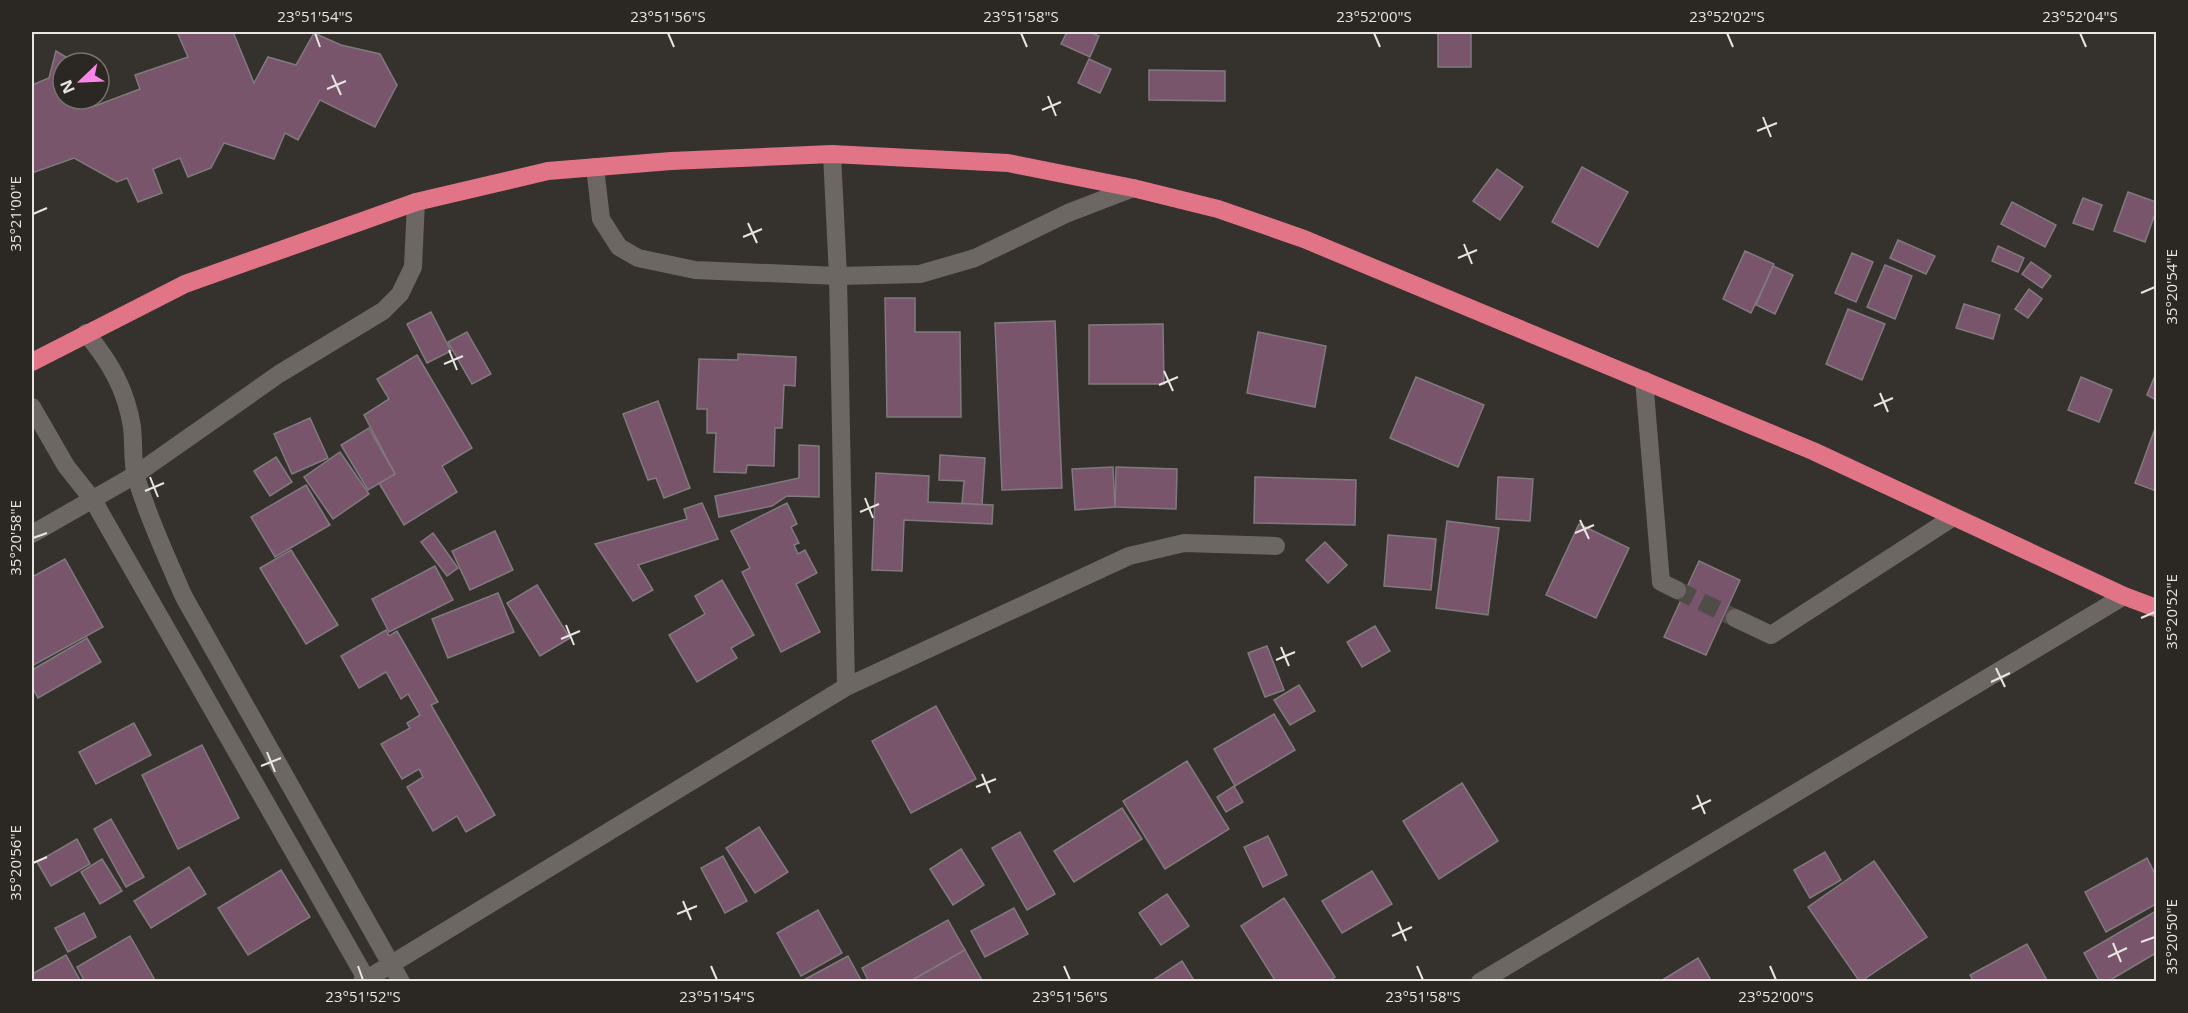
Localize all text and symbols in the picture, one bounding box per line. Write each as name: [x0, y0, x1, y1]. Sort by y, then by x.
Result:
text: 23°51'54"S: [277, 6, 353, 26]
text: 23°51'56"S: [630, 6, 706, 26]
text: 23°51'58"S: [983, 6, 1059, 26]
text: 23°52'00"S: [1336, 6, 1412, 26]
text: 23°52'02"S: [1689, 6, 1765, 26]
text: 23°52'04"S: [2042, 6, 2118, 26]
north arrow: [51, 51, 111, 111]
text: N: [55, 77, 80, 97]
text: 35°21'00"E: [5, 176, 25, 252]
text: 35°20'54"E: [2161, 249, 2181, 325]
text: 35°20'58"E: [5, 500, 25, 576]
text: 35°20'52"E: [2161, 574, 2181, 650]
text: 35°20'56"E: [5, 825, 25, 901]
text: 35°20'50"E: [2161, 899, 2181, 975]
text: 23°51'52"S: [325, 986, 401, 1006]
text: 23°51'54"S: [679, 986, 755, 1006]
text: 23°51'56"S: [1032, 986, 1108, 1006]
text: 23°51'58"S: [1385, 986, 1461, 1006]
text: 23°52'00"S: [1738, 986, 1814, 1006]

